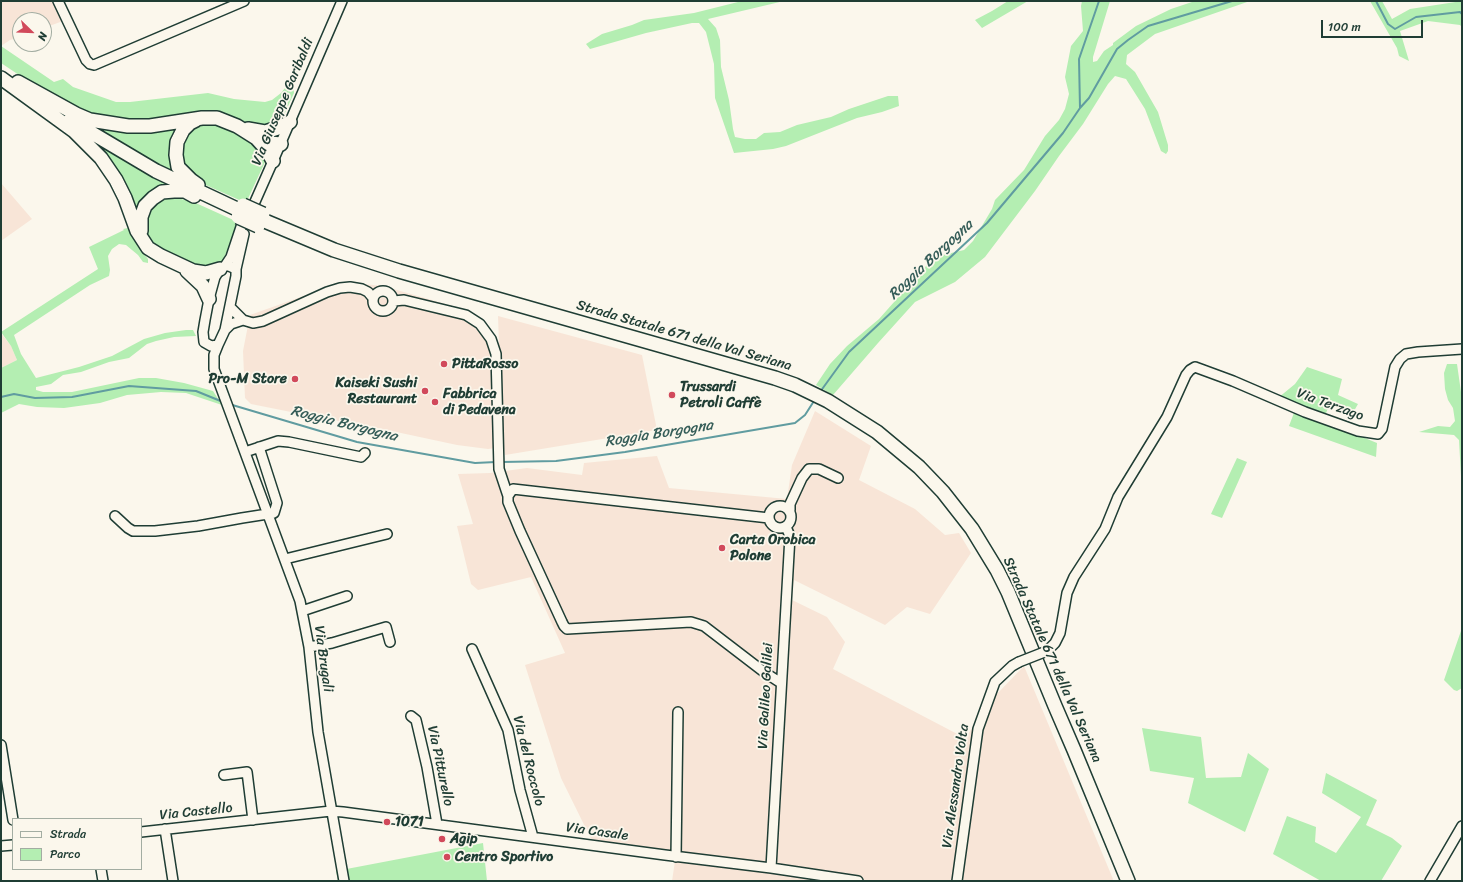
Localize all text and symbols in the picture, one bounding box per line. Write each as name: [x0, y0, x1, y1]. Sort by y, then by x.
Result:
north arrow: [12, 12, 52, 52]
scale bar: [1323, 12, 1425, 38]
text: 100 m: [1328, 16, 1361, 38]
text: N: [32, 29, 53, 44]
street label: Via Giuseppe Garibaldi: [249, 36, 317, 168]
water label: Roggia Borgogna: [885, 216, 977, 304]
street label: Strada Statale 671 della Val Seriana: [574, 297, 794, 375]
place label: PittaRosso: [452, 356, 518, 372]
marker: PittaRosso: [439, 359, 449, 369]
place label: Pro-M Store: [209, 371, 287, 387]
marker: Pro-M Store: [290, 374, 300, 384]
place label: Kaiseki Sushi Restaurant: [336, 375, 417, 408]
place label: Trussardi Petroli Caffè: [680, 379, 762, 412]
street label: Via Terzago: [1294, 385, 1366, 425]
marker: Kaiseki Sushi Restaurant: [420, 386, 430, 396]
place label: Fabbrica di Pedavena: [443, 386, 516, 418]
marker: Trussardi Petroli Caffè: [667, 390, 677, 400]
marker: Fabbrica di Pedavena: [430, 397, 440, 407]
water label: Roggia Borgogna: [289, 402, 399, 446]
water label: Roggia Borgogna: [604, 417, 714, 451]
place label: Carta Orobica Polone: [730, 532, 816, 564]
marker: Carta Orobica Polone: [717, 543, 727, 553]
street label: Strada Statale 671 della Val Seriana: [999, 555, 1105, 765]
street label: Via Brugali: [310, 625, 336, 693]
street label: Via Galileo Galilei: [755, 643, 777, 749]
street label: Via del Roccolo: [509, 714, 547, 808]
street label: Via Alessandro Volta: [939, 723, 973, 849]
street label: Via Pitturello: [423, 724, 457, 808]
street label: Via Castello: [159, 800, 233, 824]
place label: 1071: [395, 814, 424, 830]
marker: 1071: [382, 817, 392, 827]
legend: [12, 818, 142, 870]
street label: Via Casale: [565, 819, 629, 845]
text: Strada: [50, 823, 86, 845]
place label: Agip: [450, 831, 478, 847]
marker: Agip: [437, 834, 447, 844]
text: Parco: [50, 843, 80, 865]
place label: Centro Sportivo: [455, 849, 553, 865]
marker: Centro Sportivo: [442, 852, 452, 862]

